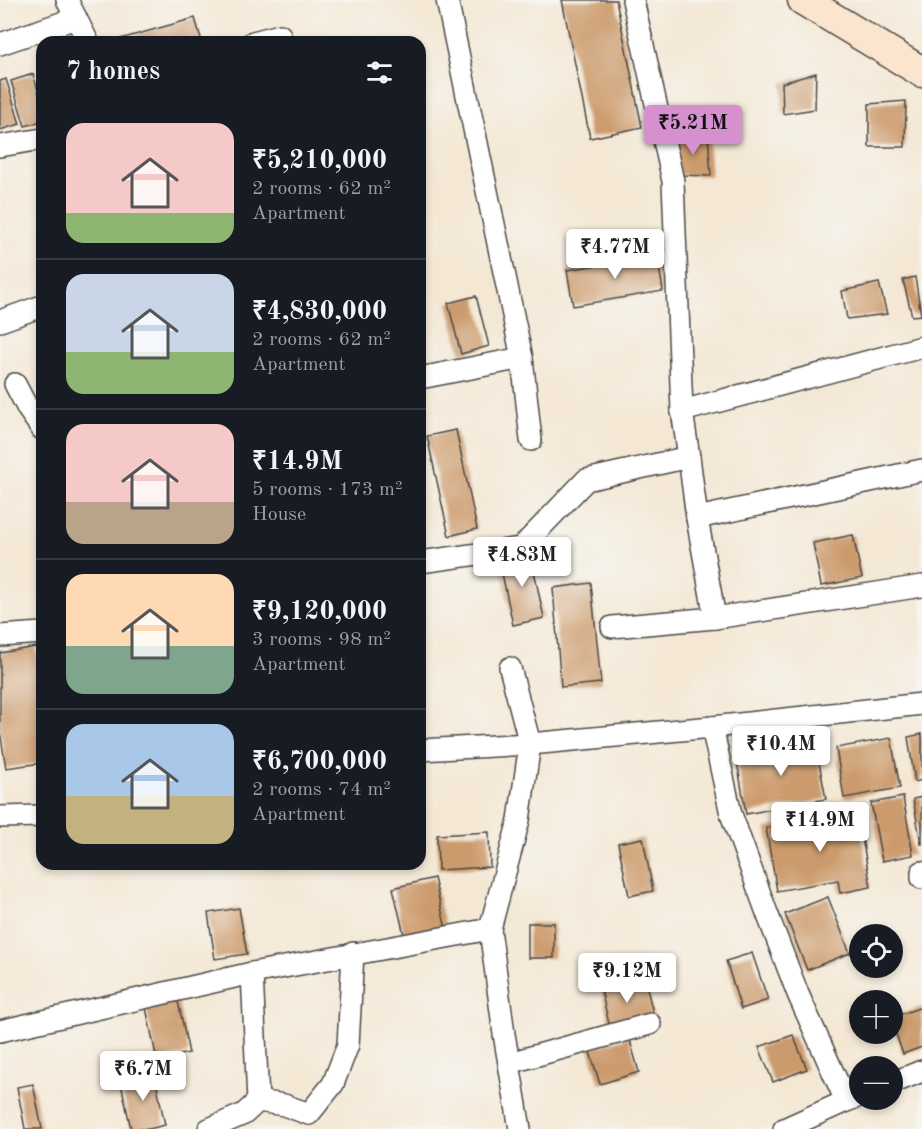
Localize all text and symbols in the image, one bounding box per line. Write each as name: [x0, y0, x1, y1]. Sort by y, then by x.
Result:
icon: filters: [363, 56, 396, 89]
text: 7 homes: [66, 59, 160, 85]
pin: ₹5.21M: [644, 105, 742, 156]
text: ₹5.21M: [658, 114, 728, 134]
icon: home: [114, 147, 186, 219]
text: ₹5,210,000: [252, 148, 387, 174]
text: 2 rooms · 62 m²: [252, 179, 391, 199]
text: Apartment: [252, 204, 346, 224]
pin: ₹4.77M: [566, 229, 664, 280]
text: ₹4.77M: [580, 238, 650, 258]
icon: home: [114, 298, 186, 370]
text: ₹4,830,000: [252, 299, 387, 325]
text: 2 rooms · 62 m²: [252, 330, 391, 350]
text: Apartment: [252, 355, 346, 375]
icon: home: [114, 448, 186, 520]
text: ₹14.9M: [252, 449, 343, 475]
text: 5 rooms · 173 m²: [252, 480, 402, 500]
text: House: [252, 505, 306, 525]
pin: ₹4.83M: [473, 537, 571, 588]
text: ₹4.83M: [487, 546, 557, 566]
icon: home: [114, 598, 186, 670]
text: ₹9,120,000: [252, 599, 387, 625]
text: 3 rooms · 98 m²: [252, 630, 391, 650]
text: Apartment: [252, 655, 346, 675]
pin: ₹10.4M: [732, 726, 830, 777]
text: ₹10.4M: [746, 735, 816, 755]
icon: home: [114, 748, 186, 820]
text: ₹6,700,000: [252, 749, 387, 775]
text: 2 rooms · 74 m²: [252, 780, 391, 800]
pin: ₹14.9M: [771, 802, 869, 853]
text: Apartment: [252, 805, 346, 825]
text: ₹14.9M: [785, 811, 855, 831]
map controls: [849, 924, 903, 1110]
button: locate: [849, 924, 903, 978]
pin: ₹9.12M: [578, 953, 676, 1004]
text: ₹9.12M: [592, 962, 662, 982]
button: +: [849, 990, 903, 1044]
pin: ₹6.7M: [101, 1051, 185, 1102]
button: −: [849, 1056, 903, 1110]
text: ₹6.7M: [114, 1060, 172, 1080]

